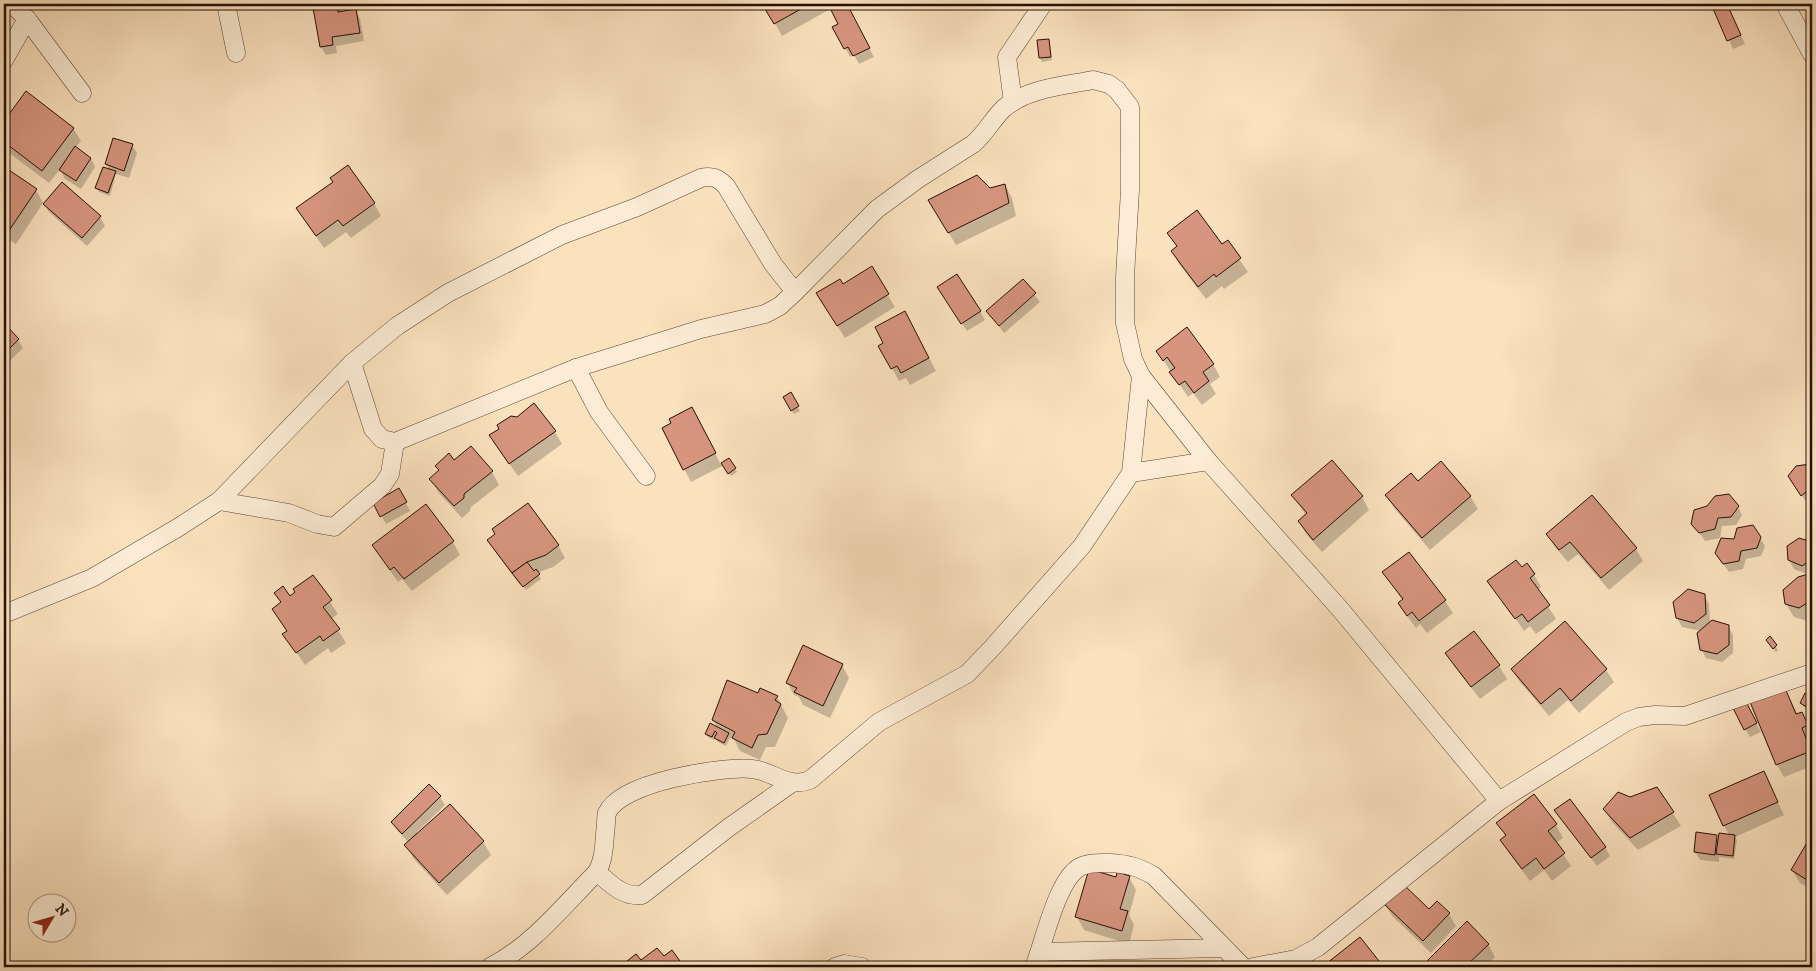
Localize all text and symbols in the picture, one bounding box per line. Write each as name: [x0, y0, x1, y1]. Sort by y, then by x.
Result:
north arrow: [28, 894, 78, 944]
text: N: [51, 901, 72, 921]

